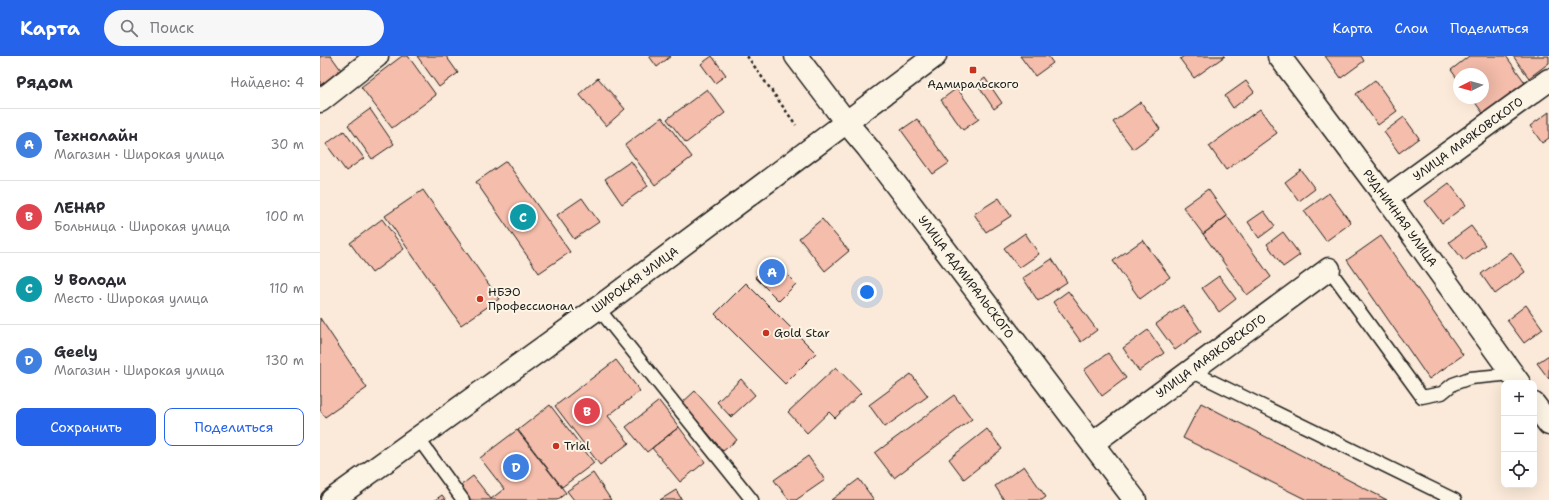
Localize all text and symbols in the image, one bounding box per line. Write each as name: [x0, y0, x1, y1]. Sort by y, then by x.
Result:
search box: [104, 10, 384, 46]
text: Карта: [20, 16, 80, 41]
icon: search: [118, 17, 140, 39]
text: Поиск: [150, 18, 194, 38]
text: Карта: [1332, 19, 1373, 37]
text: Слои: [1395, 19, 1428, 37]
text: Поделиться: [1450, 19, 1529, 37]
marker: Адмиральского: [968, 65, 978, 75]
north arrow: [1453, 68, 1489, 104]
text: Рядом: [16, 71, 73, 93]
text: Найдено: 4: [230, 74, 304, 91]
place label: Адмиральского: [927, 76, 1019, 92]
street label: УЛИЦА МАЯКОВСКОГО: [1410, 94, 1526, 184]
text: Технолайн: [54, 126, 138, 146]
text: A: [24, 136, 34, 153]
text: 30 m: [270, 136, 304, 153]
text: Магазин · Широкая улица: [54, 146, 224, 163]
street label: РУДНИЧНАЯ УЛИЦА: [1359, 166, 1441, 270]
text: ЛЕНАР: [54, 198, 105, 218]
pin: C: [510, 202, 536, 232]
text: B: [25, 208, 33, 225]
text: 100 m: [265, 208, 304, 225]
street label: УЛИЦА АДМИРАЛЬСКОГО: [914, 212, 1018, 342]
text: Больница · Широкая улица: [54, 218, 230, 235]
street label: ШИРОКАЯ УЛИЦА: [588, 243, 682, 317]
pin: A: [759, 257, 785, 287]
text: У Володи: [54, 270, 126, 290]
text: C: [25, 280, 33, 297]
text: 110 m: [269, 280, 304, 297]
your location: [857, 282, 877, 302]
place label: НБЭО Профессионал: [488, 284, 574, 314]
text: Место · Широкая улица: [54, 290, 208, 307]
marker: НБЭО Профессионал: [475, 294, 485, 304]
street label: УЛИЦА МАЯКОВСКОГО: [1153, 311, 1269, 401]
place label: Gold Star: [774, 325, 830, 341]
marker: Gold Star: [761, 328, 771, 338]
text: Geely: [54, 342, 98, 362]
text: D: [24, 352, 34, 369]
text: 130 m: [266, 352, 304, 369]
text: Магазин · Широкая улица: [54, 362, 224, 379]
map controls: [1501, 380, 1537, 488]
button: +: [1501, 380, 1537, 416]
pin: B: [574, 396, 600, 426]
button: Сохранить: [16, 408, 156, 446]
button: Поделиться: [164, 408, 304, 446]
button: −: [1501, 416, 1537, 452]
place label: Trial: [564, 438, 590, 454]
marker: Trial: [551, 441, 561, 451]
pin: D: [503, 452, 529, 482]
button: locate: [1501, 452, 1537, 488]

